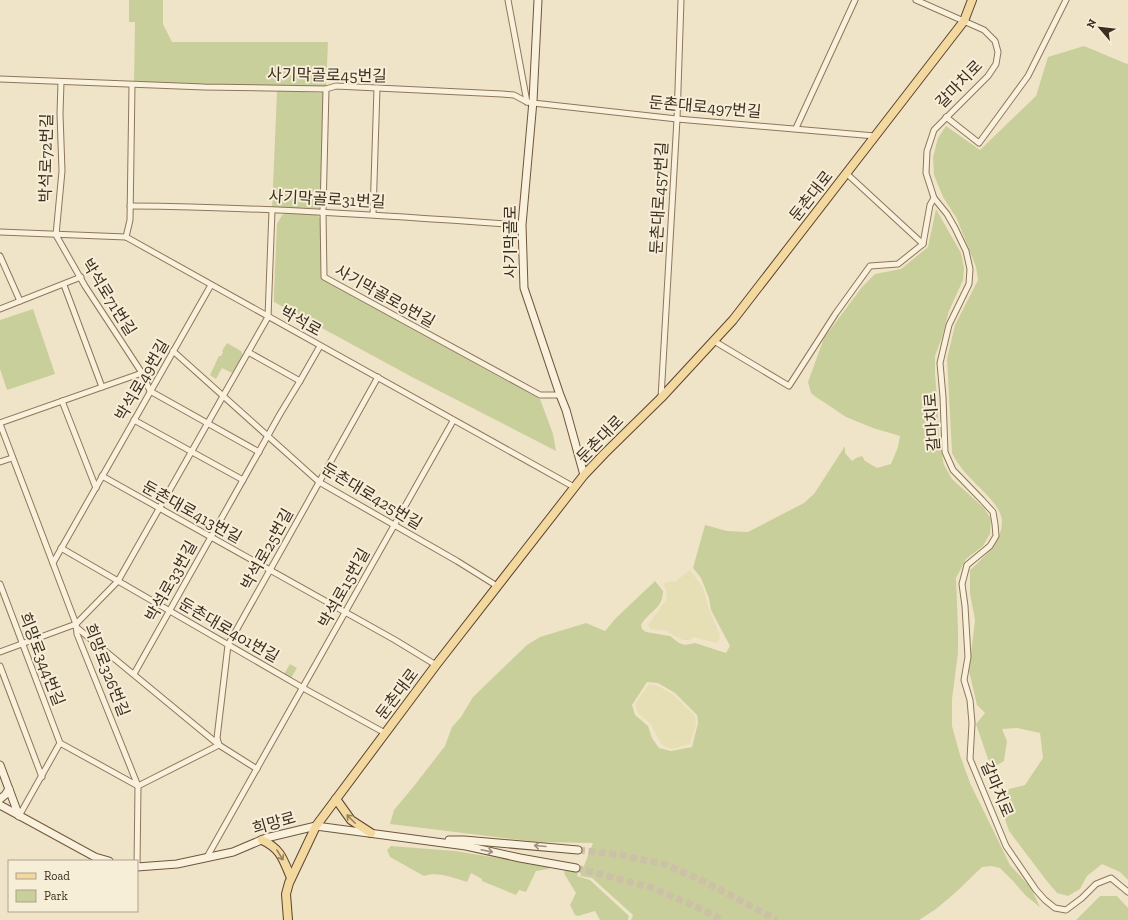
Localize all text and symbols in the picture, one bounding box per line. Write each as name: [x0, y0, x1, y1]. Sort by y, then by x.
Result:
north arrow: [1080, 8, 1120, 48]
text: N: [1084, 16, 1100, 30]
street label: 갈마치로: [932, 56, 986, 112]
street label: 사기막골로45번길: [267, 64, 387, 86]
street label: 둔촌대로497번길: [648, 93, 762, 121]
street label: 박석로72번길: [36, 113, 56, 203]
street label: 둔촌대로457번길: [647, 141, 671, 255]
street label: 둔촌대로: [785, 167, 837, 225]
street label: 사기막골로31번길: [268, 186, 386, 212]
street label: 사기막골로: [501, 205, 520, 279]
street label: 박석로71번길: [78, 255, 140, 339]
street label: 사기막골로9번길: [332, 261, 438, 331]
street label: 박석로: [277, 302, 325, 340]
street label: 박석로49번길: [111, 336, 173, 424]
street label: 갈마치로: [920, 392, 944, 452]
street label: 둔촌대로: [573, 411, 627, 467]
street label: 둔촌대로425번길: [319, 459, 425, 533]
street label: 둔촌대로413번길: [139, 477, 245, 547]
street label: 박석로25번길: [237, 505, 297, 593]
street label: 박석로33번길: [141, 537, 201, 625]
street label: 박석로15번길: [314, 545, 374, 631]
street label: 둔촌대로401번길: [176, 594, 282, 666]
street label: 희망로344번길: [15, 610, 69, 708]
street label: 희망로326번길: [81, 621, 133, 719]
street label: 둔촌대로: [372, 665, 422, 723]
street label: 갈마치로: [977, 758, 1017, 820]
street label: 희망로: [250, 808, 298, 838]
one-way arrow: [346, 814, 356, 824]
one-way arrow: [534, 843, 547, 850]
one-way arrow: [481, 847, 494, 855]
one-way arrow: [276, 850, 285, 861]
legend: [8, 860, 138, 912]
text: Road: [44, 869, 70, 883]
text: Park: [44, 889, 69, 903]

